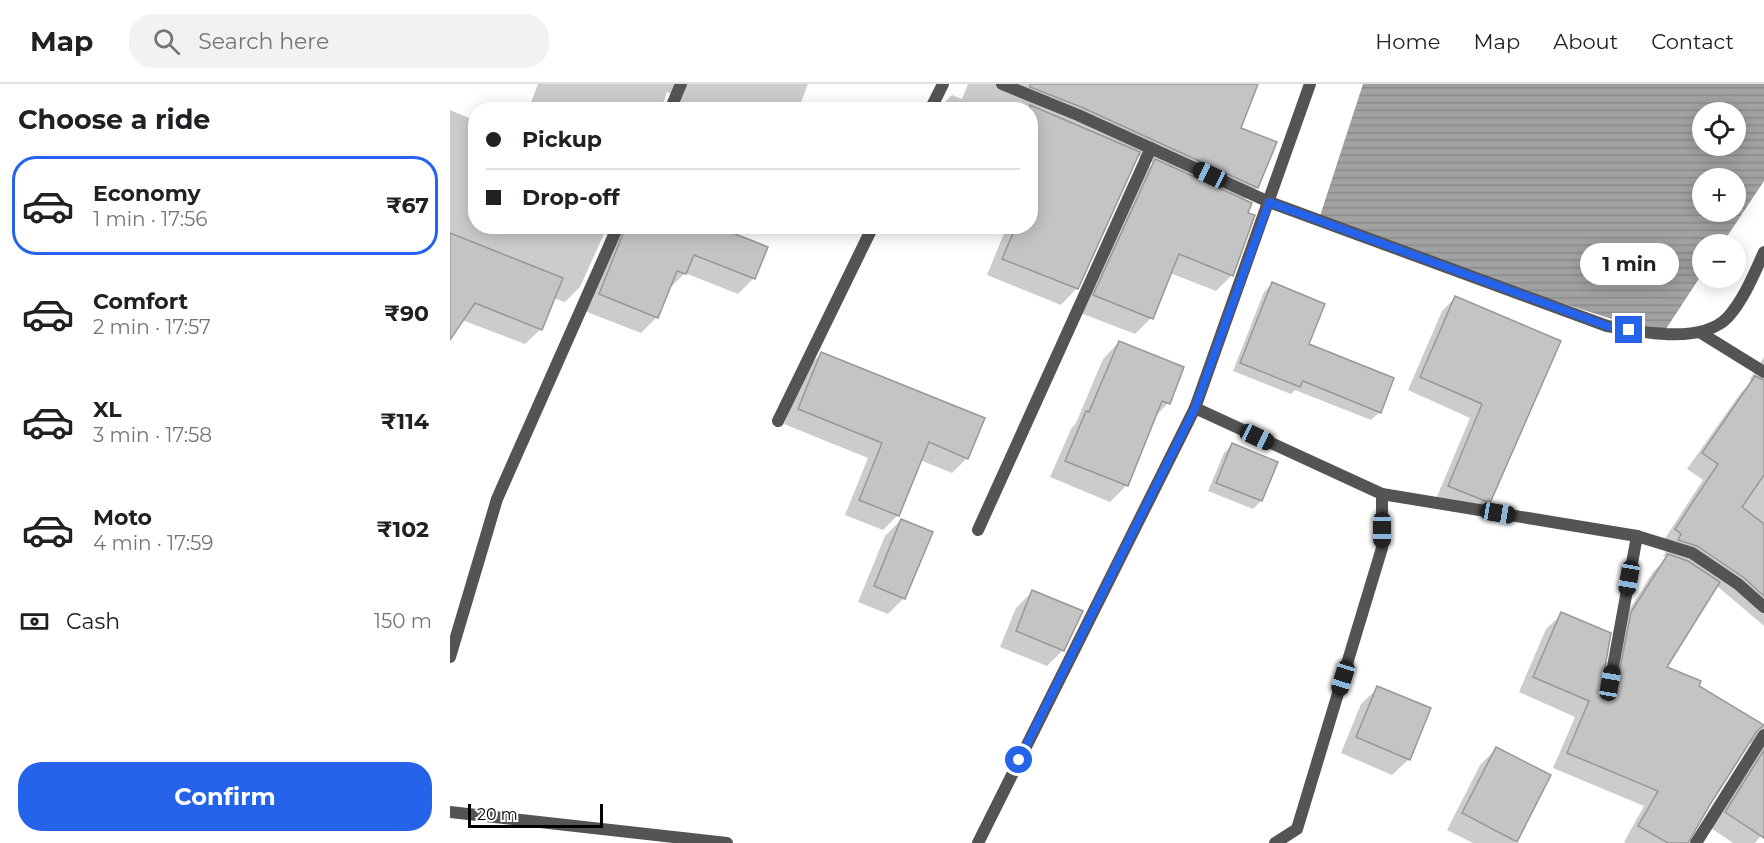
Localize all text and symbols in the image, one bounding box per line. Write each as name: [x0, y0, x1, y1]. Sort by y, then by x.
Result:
search box: [129, 14, 549, 68]
text: Map: [30, 24, 93, 58]
icon: search: [150, 25, 183, 58]
text: Search here: [198, 28, 329, 55]
text: Home: [1375, 29, 1440, 54]
text: Map: [1473, 29, 1520, 54]
text: About: [1553, 29, 1618, 54]
text: Contact: [1651, 29, 1734, 54]
map controls: [1692, 102, 1746, 288]
button: locate: [1692, 102, 1746, 156]
text: Choose a ride: [18, 103, 210, 136]
text: Pickup: [522, 126, 602, 153]
car: [1190, 159, 1230, 191]
button: +: [1692, 168, 1746, 222]
icon: car: [21, 179, 75, 233]
text: Economy: [93, 180, 201, 207]
text: Drop-off: [522, 184, 620, 211]
text: ₹67: [386, 192, 429, 219]
text: 1 min · 17:56: [93, 207, 207, 231]
button: −: [1692, 234, 1746, 288]
callout: 1 min: [1580, 243, 1678, 285]
text: 1 min: [1602, 252, 1657, 276]
icon: car: [21, 287, 75, 341]
text: Comfort: [93, 288, 188, 315]
text: ₹90: [384, 300, 429, 327]
text: 2 min · 17:57: [93, 315, 211, 339]
route end: [1615, 316, 1642, 343]
icon: car: [21, 395, 75, 449]
text: XL: [93, 396, 122, 423]
text: ₹114: [381, 408, 429, 435]
car: [1237, 421, 1277, 453]
text: 3 min · 17:58: [93, 423, 212, 447]
car: [1479, 501, 1517, 525]
icon: car: [21, 503, 75, 557]
text: Moto: [93, 504, 152, 531]
car: [1373, 512, 1391, 548]
text: ₹102: [376, 516, 429, 543]
text: 4 min · 17:59: [93, 531, 213, 555]
car: [1617, 559, 1641, 597]
icon: cash: [18, 605, 51, 638]
text: Cash: [66, 608, 120, 635]
text: 150 m: [374, 609, 432, 633]
car: [1329, 658, 1357, 698]
car: [1598, 664, 1622, 702]
route start: [1005, 746, 1032, 773]
button: Confirm: [18, 762, 432, 831]
scale bar: [468, 801, 603, 828]
text: 20 m: [477, 805, 518, 824]

